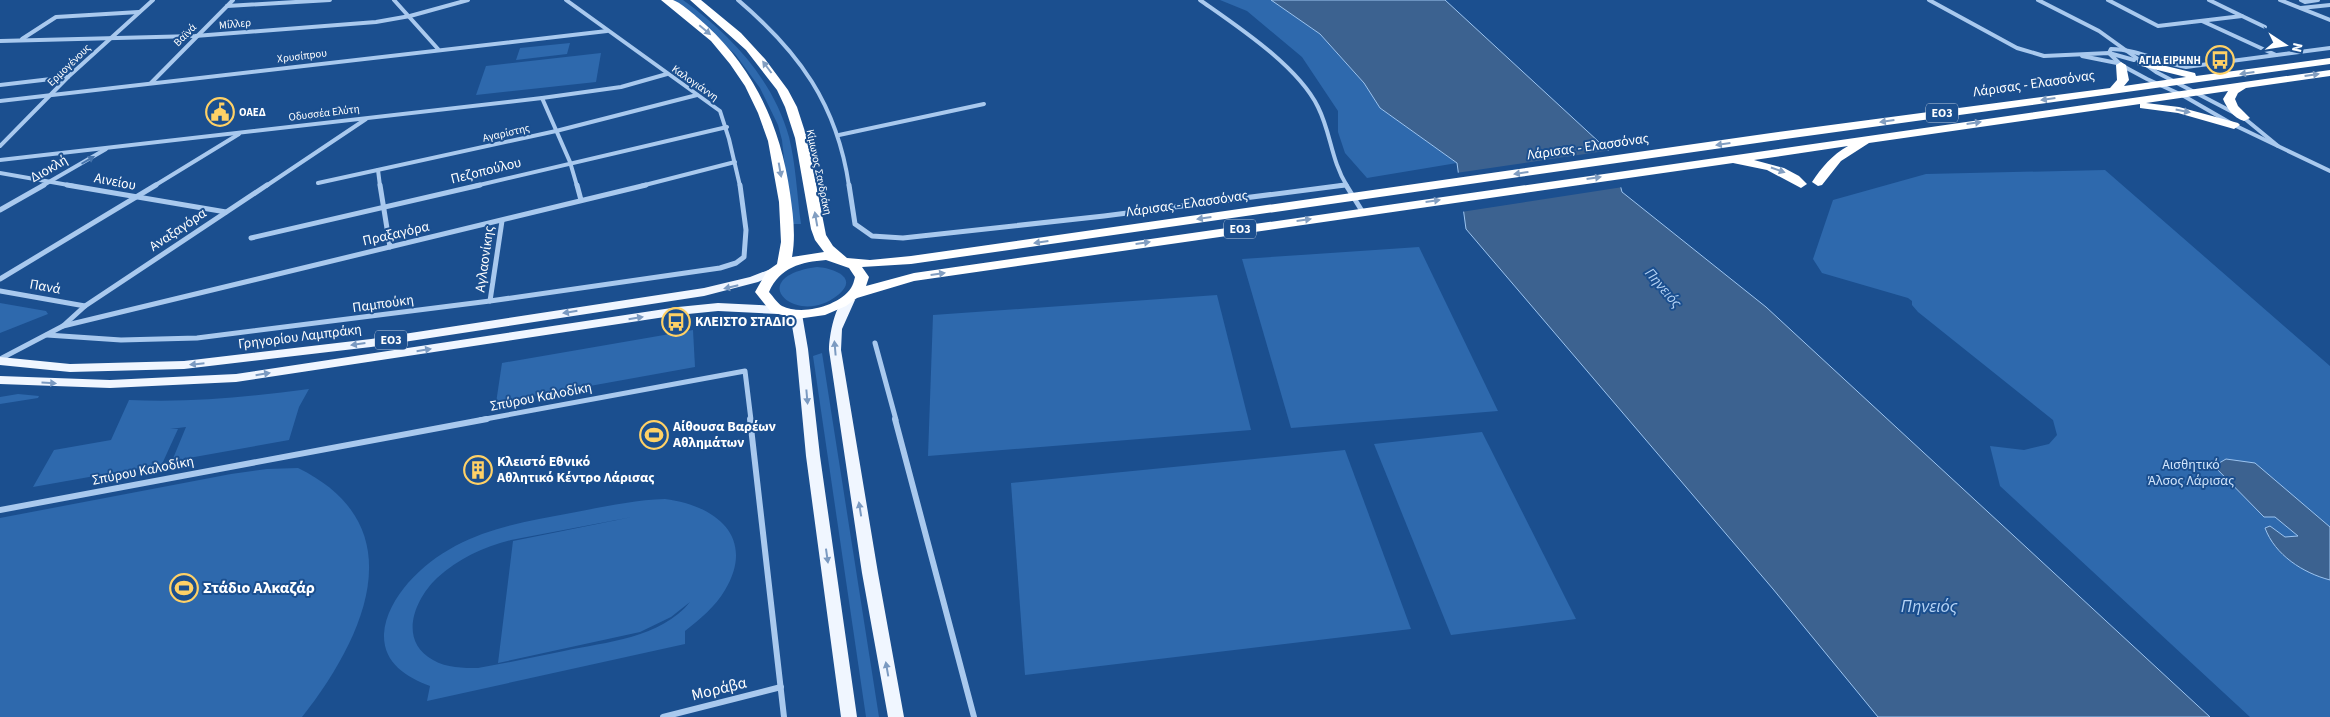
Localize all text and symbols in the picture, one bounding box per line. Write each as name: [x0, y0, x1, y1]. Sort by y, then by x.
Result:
street label: Μίλλερ: [218, 15, 252, 33]
street label: Βαϊνά: [170, 20, 200, 50]
north arrow: [2260, 20, 2310, 70]
one-way arrow: [698, 24, 711, 35]
street label: Ερμογένους: [44, 40, 94, 90]
text: N: [2286, 41, 2307, 54]
bus stop icon: ΑΓΙΑ ΕΙΡΗΝΗ: [2205, 45, 2235, 75]
street label: Χρυσίπpου: [276, 46, 328, 66]
place label: ΑΓΙΑ ΕΙΡΗΝΗ: [2138, 53, 2201, 68]
street label: Καλογιάννη: [669, 61, 721, 105]
one-way arrow: [761, 61, 772, 74]
street label: Λάρισας - Ελασσόνας: [1972, 66, 2096, 102]
one-way arrow: [2239, 69, 2255, 77]
one-way arrow: [2304, 71, 2320, 79]
one-way arrow: [2040, 95, 2056, 103]
public building icon: ΟΑΕΔ: [205, 97, 235, 127]
street label: Οδυσσέα Ελύτη: [288, 101, 360, 125]
road number: ΕΟ3: [1926, 104, 1958, 122]
place label: ΟΑΕΔ: [239, 105, 266, 120]
one-way arrow: [2176, 107, 2191, 115]
one-way arrow: [1879, 117, 1895, 125]
one-way arrow: [1967, 119, 1983, 127]
street label: Αγαρίστης: [481, 120, 531, 146]
street label: Κίμωνος Σανδράκη: [803, 128, 835, 216]
street label: Λάρισας - Ελασσόνας: [1526, 129, 1650, 165]
one-way arrow: [1714, 140, 1730, 148]
street label: Διοκλή: [27, 150, 71, 188]
street label: Πεζοπούλου: [449, 153, 523, 189]
one-way arrow: [81, 155, 94, 164]
one-way arrow: [777, 162, 785, 178]
one-way arrow: [1771, 166, 1786, 174]
street label: Αινείου: [92, 168, 138, 196]
one-way arrow: [1513, 169, 1529, 177]
one-way arrow: [1586, 174, 1602, 182]
street label: Λάρισας - Ελασσόνας: [1125, 186, 1249, 222]
one-way arrow: [1425, 197, 1441, 205]
street label: Αναξαγόρα: [145, 203, 211, 257]
one-way arrow: [812, 211, 820, 227]
one-way arrow: [1196, 214, 1212, 222]
one-way arrow: [1296, 215, 1312, 223]
street label: Πραξαγόρα: [361, 217, 431, 251]
road number: ΕΟ3: [1224, 220, 1256, 238]
street label: Αγλαονίκης: [470, 225, 500, 293]
one-way arrow: [1033, 238, 1049, 246]
one-way arrow: [1135, 239, 1151, 247]
water label: Πηνειός: [1640, 263, 1687, 313]
one-way arrow: [930, 269, 946, 277]
street label: Πανά: [28, 274, 62, 300]
one-way arrow: [723, 283, 738, 291]
street label: Παμπούκη: [351, 290, 415, 318]
bus stop icon: ΚΛΕΙΣΤΟ ΣΤΑΔΙΟ: [661, 307, 691, 337]
one-way arrow: [562, 308, 578, 316]
place label: ΚΛΕΙΣΤΟ ΣΤΑΔΙΟ: [695, 312, 795, 332]
one-way arrow: [629, 313, 645, 321]
street label: Γρηγορίου Λαμπράκη: [237, 320, 363, 354]
road number: ΕΟ3: [375, 330, 407, 350]
one-way arrow: [831, 340, 839, 356]
one-way arrow: [349, 341, 365, 349]
one-way arrow: [416, 346, 432, 354]
one-way arrow: [188, 360, 204, 368]
one-way arrow: [256, 370, 272, 378]
street label: Σπύρου Καλοδίκη: [488, 377, 594, 417]
one-way arrow: [41, 379, 57, 387]
one-way arrow: [803, 389, 811, 405]
place label: Αίθουσα Βαρέων Αθλημάτων: [672, 417, 776, 453]
sports icon: Αίθουσα Βαρέων Αθλημάτων: [639, 420, 669, 450]
street label: Σπύρου Καλοδίκη: [90, 451, 196, 491]
place label: Κλειστό Εθνικό Αθλητικό Κέντρο Λάρισας: [496, 452, 655, 488]
building icon: Κλειστό Εθνικό Αθλητικό Κέντρο Λάρισας: [463, 455, 493, 485]
park label: Αισθητικό Άλσος Λάρισας: [2148, 455, 2234, 491]
one-way arrow: [856, 500, 864, 516]
one-way arrow: [823, 549, 831, 565]
sports icon: Στάδιο Αλκαζάρ: [169, 573, 199, 603]
place label: Στάδιο Αλκαζάρ: [203, 577, 315, 599]
water label: Πηνειός: [1901, 594, 1958, 619]
one-way arrow: [883, 661, 891, 677]
street label: Μοράβα: [689, 672, 749, 706]

